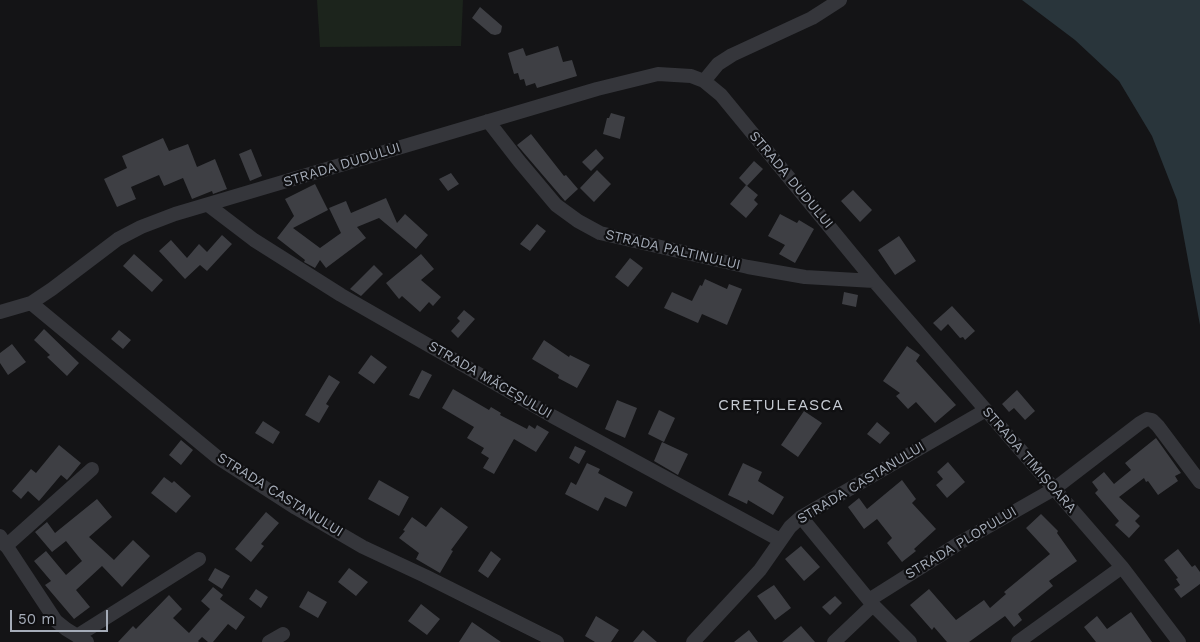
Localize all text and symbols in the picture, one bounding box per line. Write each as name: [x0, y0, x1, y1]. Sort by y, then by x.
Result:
street label: STRADA DUDULUI: [745, 128, 837, 232]
street label: STRADA DUDULUI: [281, 139, 403, 191]
street label: STRADA PALTINULUI: [604, 226, 742, 274]
street label: STRADA MĂCEȘULUI: [425, 338, 555, 422]
district label: CREȚULEASCA: [717, 395, 845, 415]
street label: STRADA TIMIȘOARA: [978, 404, 1080, 516]
street label: STRADA CASTANULUI: [794, 438, 928, 528]
street label: STRADA CASTANULUI: [214, 449, 346, 541]
street label: STRADA PLOPULUI: [902, 503, 1020, 583]
scale bar: [12, 600, 110, 632]
text: 50 m: [18, 610, 55, 628]

